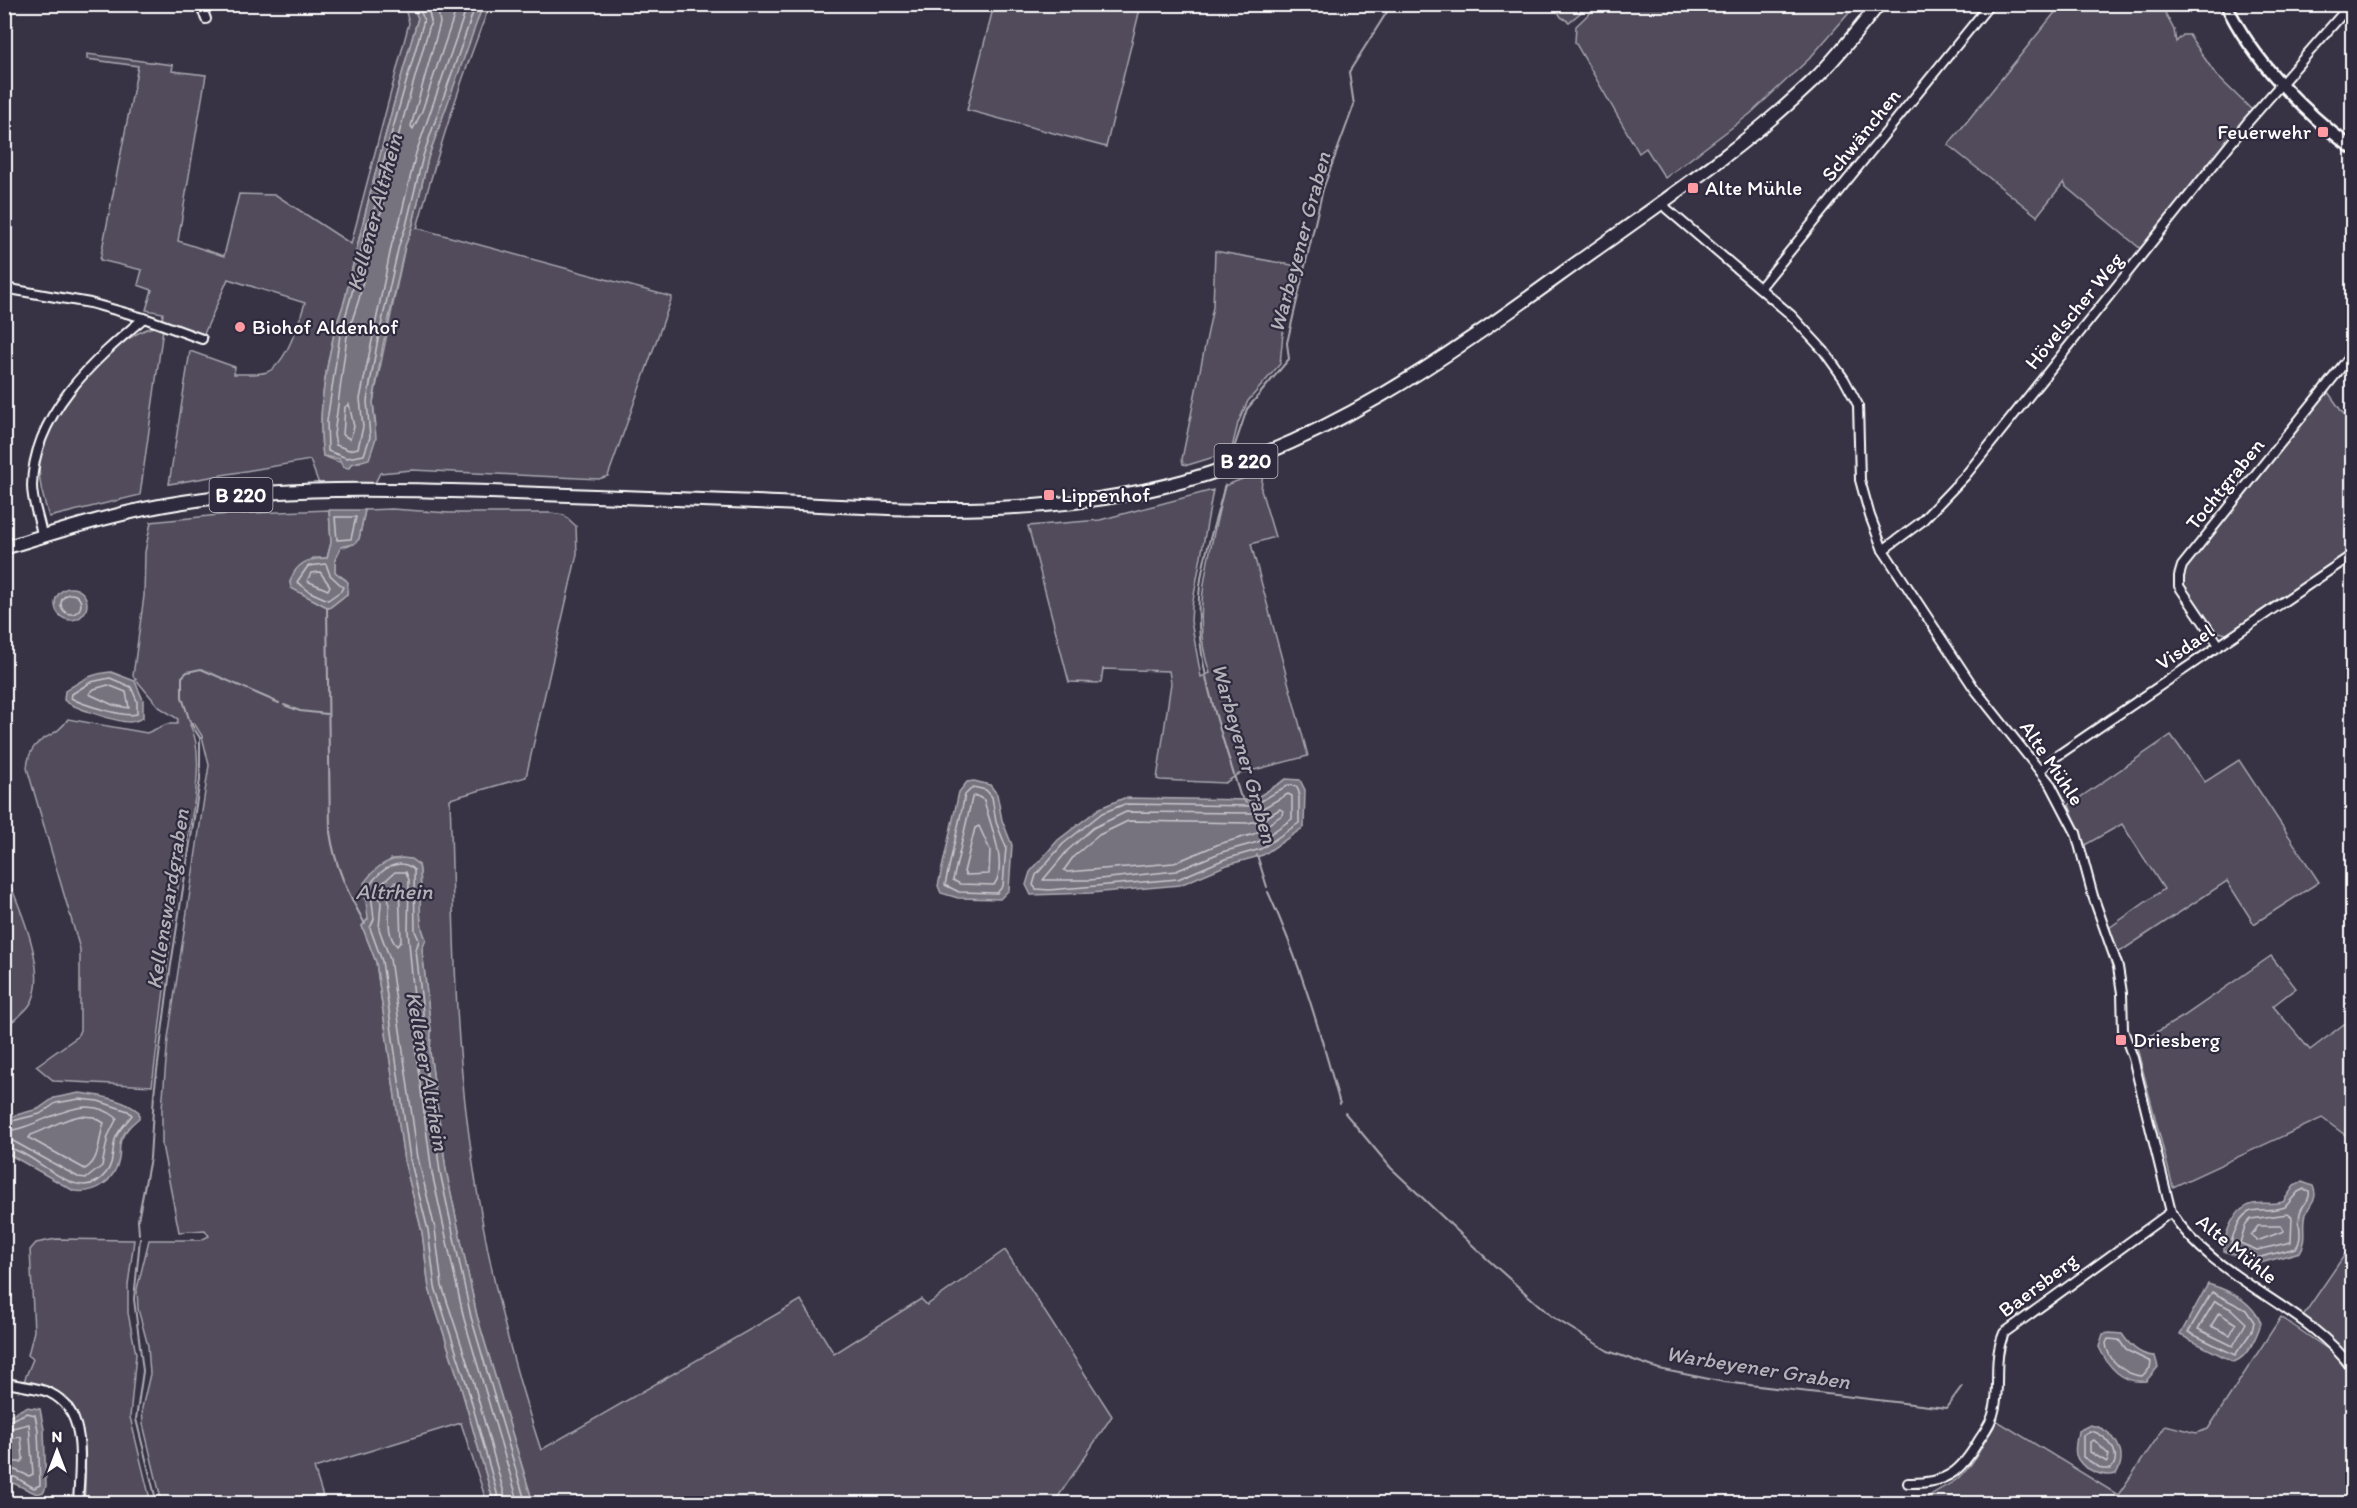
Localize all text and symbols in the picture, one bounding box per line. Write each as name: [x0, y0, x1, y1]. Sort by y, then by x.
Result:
street label: Schwänchen: [1816, 83, 1906, 186]
place label: Feuerwehr: [2217, 119, 2312, 144]
marker: Feuerwehr: [2316, 125, 2330, 139]
water label: Kellener Altrhein: [341, 130, 409, 294]
water label: Warbeyener Graben: [1262, 149, 1337, 335]
place label: Alte Mühle: [1705, 175, 1802, 200]
marker: Alte Mühle: [1686, 181, 1700, 195]
street label: Hövelscher Weg: [2019, 247, 2128, 374]
place label: Biohof Aldenhof: [252, 314, 398, 339]
marker: Biohof Aldenhof: [233, 320, 247, 334]
street label: Tochtgraben: [2180, 433, 2269, 535]
road number: B 220: [1214, 444, 1278, 478]
road number: B 220: [210, 478, 272, 512]
place label: Lippenhof: [1061, 482, 1150, 507]
marker: Lippenhof: [1042, 488, 1056, 502]
street label: Visdael: [2151, 618, 2219, 675]
water label: Warbeyener Graben: [1206, 660, 1283, 846]
street label: Alte Mühle: [2015, 715, 2090, 810]
water label: Kellenswardgraben: [140, 807, 195, 991]
water label: Altrhein: [356, 878, 433, 905]
water label: Kellener Altrhein: [400, 989, 455, 1153]
place label: Driesberg: [2133, 1027, 2220, 1052]
marker: Driesberg: [2114, 1033, 2128, 1047]
street label: Alte Mühle: [2192, 1208, 2283, 1289]
street label: Baersberg: [1993, 1247, 2082, 1322]
water label: Warbeyener Graben: [1664, 1340, 1852, 1395]
north arrow: [27, 1421, 87, 1481]
text: N: [52, 1427, 62, 1446]

